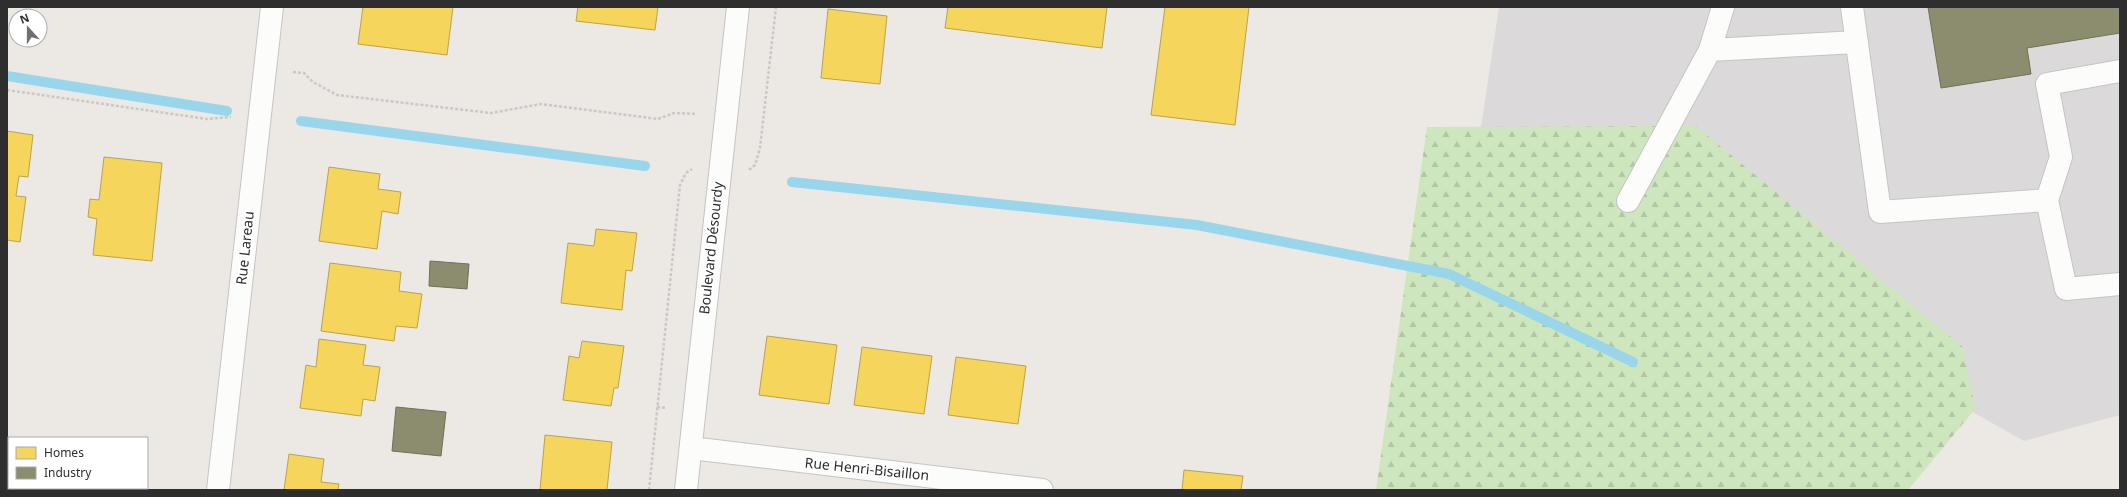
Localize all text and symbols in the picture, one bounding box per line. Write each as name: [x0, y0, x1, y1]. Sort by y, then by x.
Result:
north arrow: [8, 8, 48, 48]
text: N: [17, 10, 31, 27]
street label: Boulevard Désourdy: [694, 180, 727, 315]
street label: Rue Lareau: [231, 210, 258, 286]
legend: [8, 437, 148, 489]
text: Homes: [44, 444, 84, 461]
street label: Rue Henri-Bisaillon: [804, 453, 930, 484]
text: Industry: [44, 464, 92, 481]

